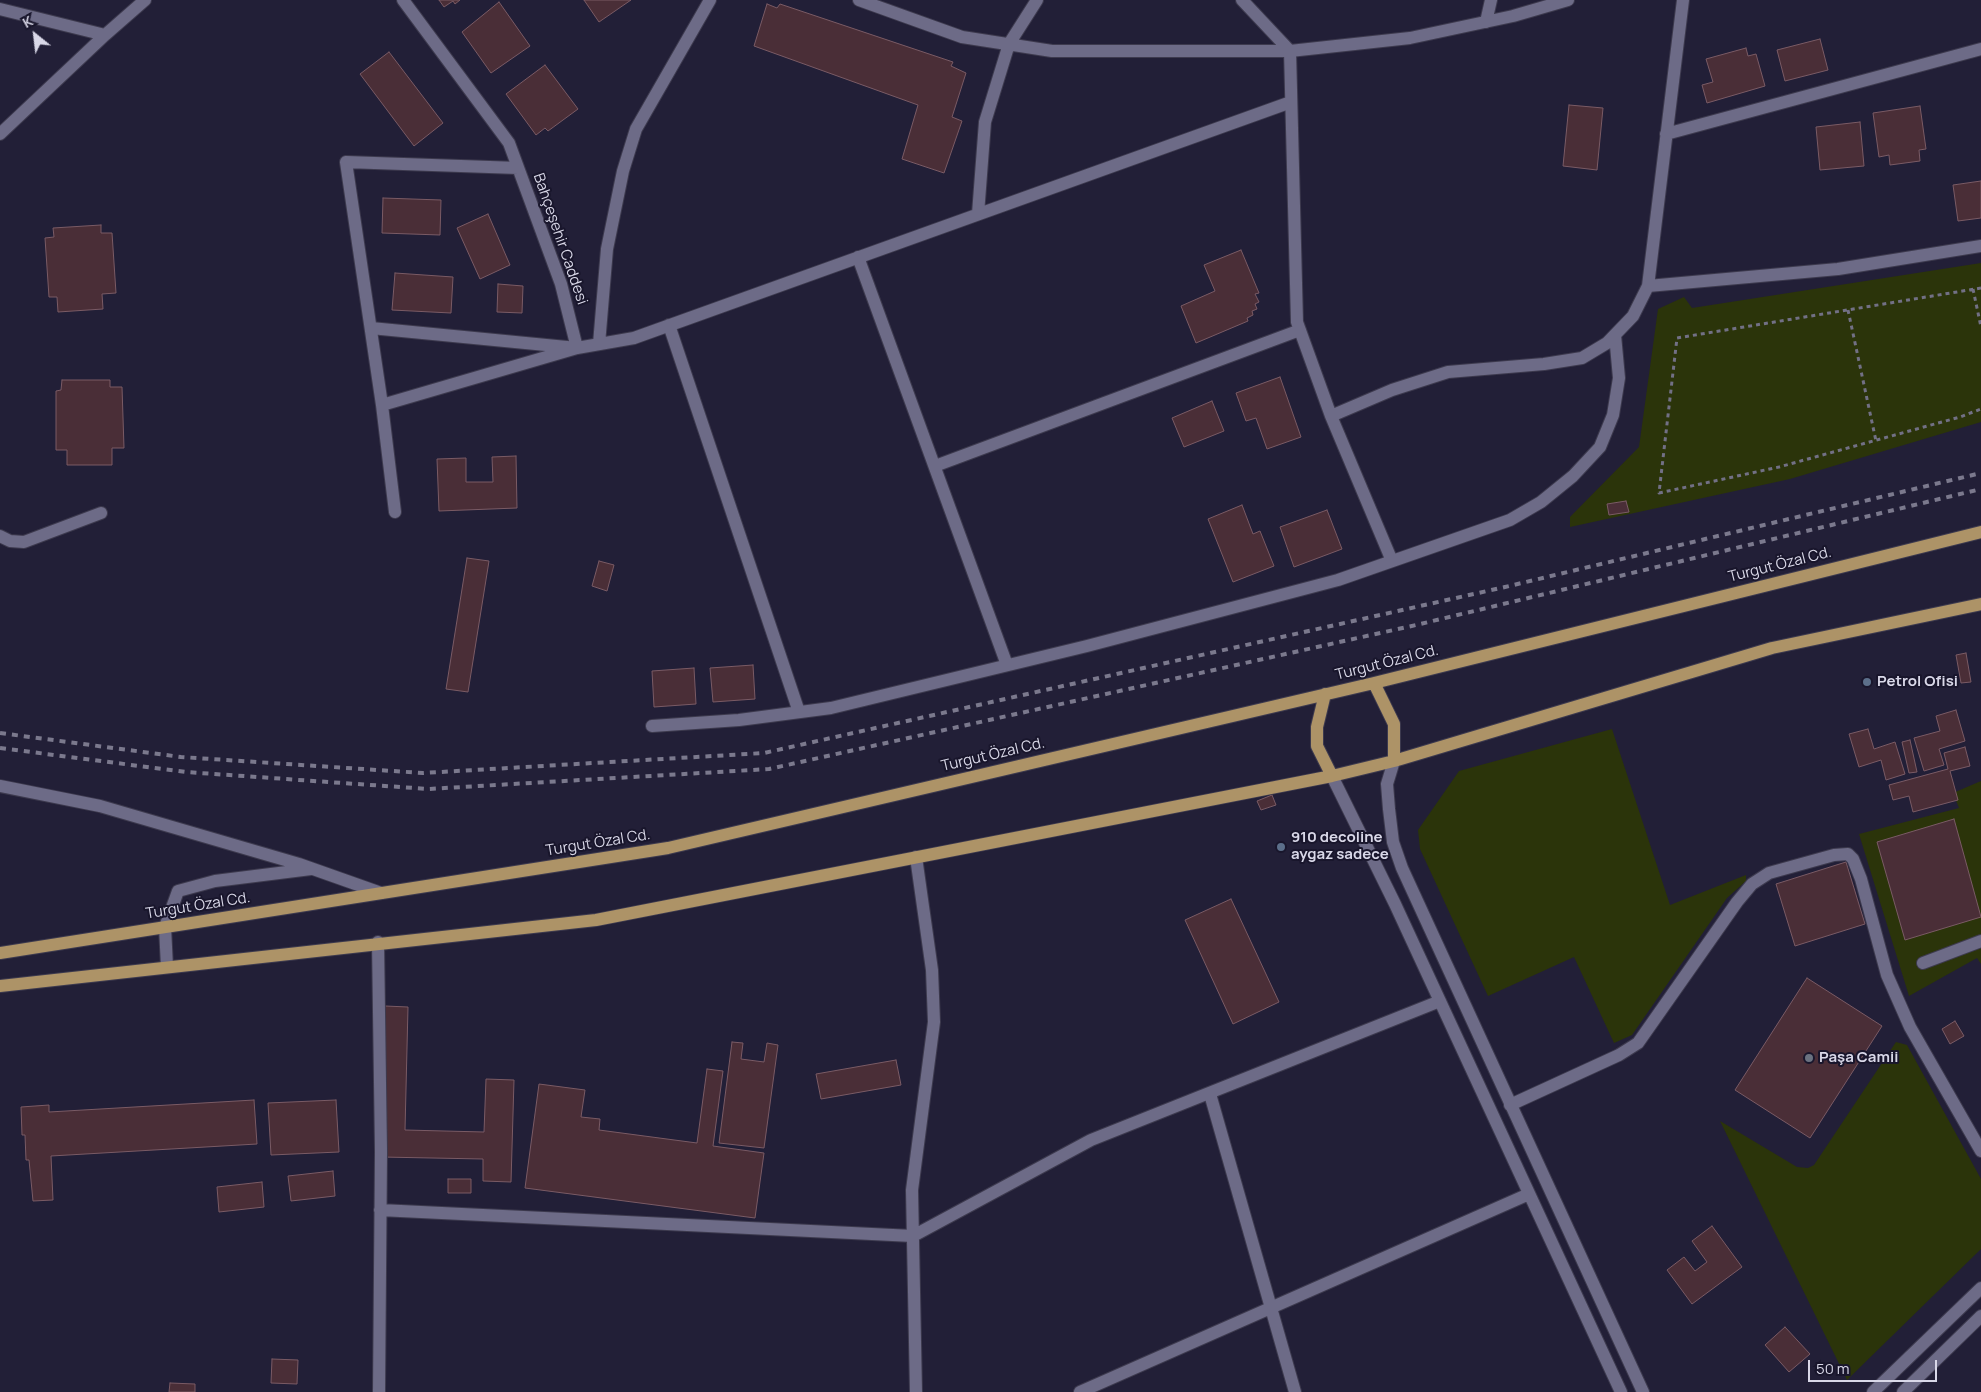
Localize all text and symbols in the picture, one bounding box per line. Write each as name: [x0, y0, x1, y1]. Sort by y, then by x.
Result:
north arrow: [10, 10, 60, 60]
text: K: [19, 11, 36, 32]
street label: Bahçeşehir Caddesi: [529, 171, 591, 307]
street label: Turgut Özal Cd.: [1727, 543, 1833, 587]
street label: Turgut Özal Cd.: [1334, 641, 1440, 685]
place label: Petrol Ofisi: [1877, 673, 1958, 691]
marker: Petrol Ofisi: [1861, 676, 1873, 688]
street label: Turgut Özal Cd.: [940, 734, 1046, 776]
street label: Turgut Özal Cd.: [544, 826, 652, 860]
place label: 910 decoline aygaz sadece: [1291, 829, 1389, 864]
marker: 910 decoline aygaz sadece: [1275, 841, 1287, 853]
street label: Turgut Özal Cd.: [144, 889, 252, 923]
place label: Paşa Camii: [1819, 1049, 1898, 1067]
marker: Paşa Camii: [1803, 1052, 1815, 1064]
scale bar: [1811, 1350, 1940, 1382]
text: 50 m: [1816, 1358, 1850, 1379]

